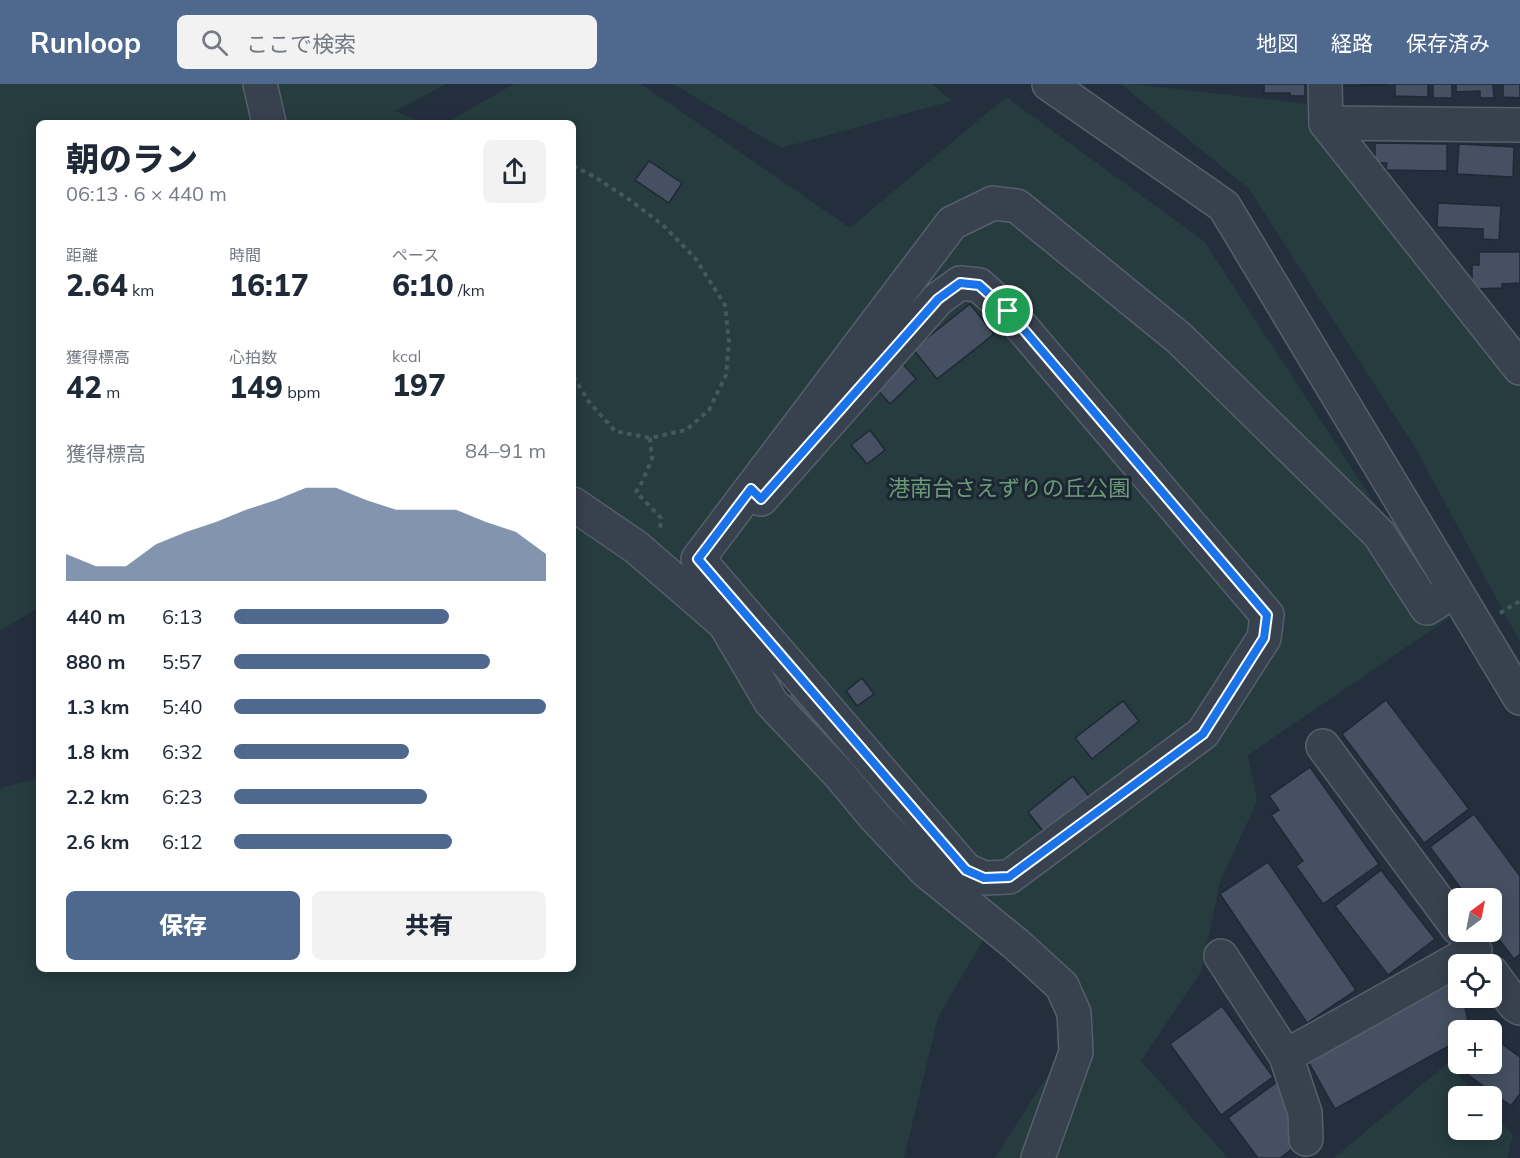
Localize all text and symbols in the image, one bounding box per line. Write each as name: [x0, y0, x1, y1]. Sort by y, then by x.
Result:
search box: [177, 15, 597, 69]
text: Runloop: [30, 25, 141, 60]
icon: search: [198, 26, 231, 59]
text: ここで検索: [246, 30, 356, 58]
text: 地図: [1256, 30, 1298, 56]
text: 経路: [1331, 30, 1373, 56]
text: 保存済み: [1406, 30, 1490, 56]
text: 朝のラン: [66, 138, 198, 179]
button: share: [483, 140, 546, 203]
text: 06:13 · 6 × 440 m: [66, 181, 227, 206]
text: 距離: [66, 245, 98, 265]
text: 時間: [229, 245, 261, 265]
text: ペース: [392, 245, 439, 265]
text: 2.64: [66, 266, 128, 304]
text: 16:17: [229, 266, 309, 304]
text: 6:10: [392, 266, 454, 304]
text: km: [128, 280, 154, 300]
text: /km: [454, 280, 485, 300]
pin: [982, 285, 1033, 336]
icon: arrive: [991, 294, 1024, 327]
text: kcal: [392, 346, 421, 366]
text: 獲得標高: [66, 347, 130, 367]
text: 心拍数: [229, 347, 277, 367]
text: 197: [392, 366, 446, 404]
text: 42: [66, 368, 102, 406]
text: 149: [229, 368, 283, 406]
text: m: [102, 382, 120, 402]
text: bpm: [283, 382, 320, 402]
text: 84–91 m: [465, 438, 546, 463]
text: 獲得標高: [66, 441, 146, 466]
park label: 港南台さえずりの丘公園: [888, 474, 1130, 502]
text: 440 m: [66, 604, 125, 629]
text: 6:13: [162, 604, 203, 629]
text: 880 m: [66, 649, 125, 674]
text: 5:57: [162, 649, 203, 674]
text: 1.3 km: [66, 694, 129, 719]
text: 5:40: [162, 694, 203, 719]
text: 1.8 km: [66, 739, 129, 764]
text: 6:32: [162, 739, 203, 764]
text: 2.2 km: [66, 784, 129, 809]
text: 6:23: [162, 784, 203, 809]
text: 2.6 km: [66, 829, 129, 854]
text: 6:12: [162, 829, 203, 854]
north arrow: [1448, 888, 1502, 942]
map controls: [1448, 888, 1502, 1140]
button: 保存: [66, 891, 300, 960]
button: 共有: [312, 891, 546, 960]
button: locate: [1448, 954, 1502, 1008]
button: +: [1448, 1020, 1502, 1074]
button: −: [1448, 1086, 1502, 1140]

